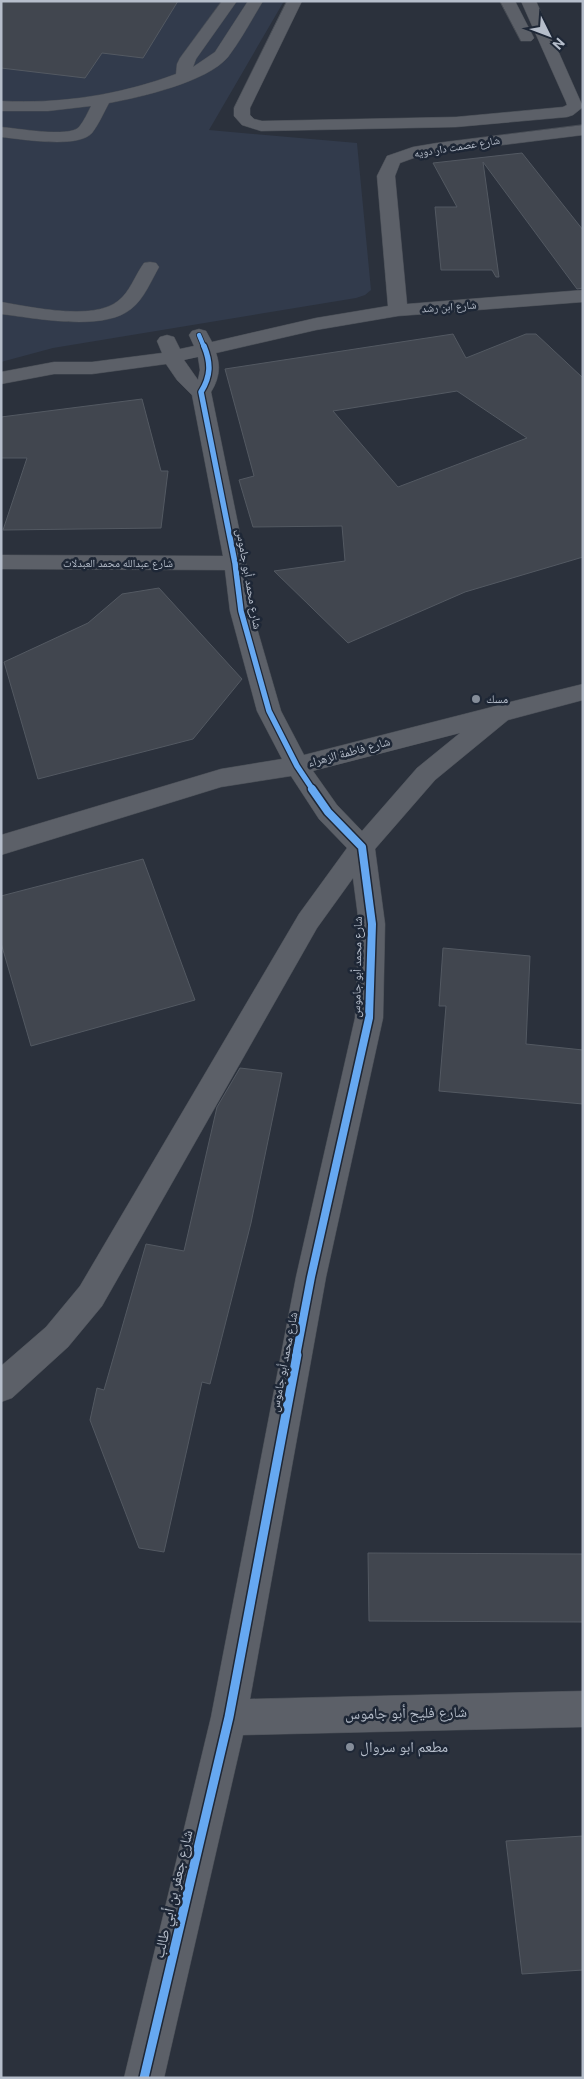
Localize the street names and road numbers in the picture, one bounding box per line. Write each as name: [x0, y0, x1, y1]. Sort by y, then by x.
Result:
street label: شارع عصمت دار دويه: [413, 134, 501, 160]
street label: شارع ابن رشد: [421, 299, 477, 315]
street label: شارع محمد أبو جاموس: [232, 528, 265, 630]
street label: شارع عبدالله محمد العبدلات: [63, 557, 173, 570]
street label: شارع فاطمة الزهراء: [306, 734, 392, 771]
street label: شارع محمد أبو جاموس: [349, 916, 366, 1018]
street label: شارع محمد أبو جاموس: [267, 1311, 302, 1413]
street label: شارع فليح أبو جاموس: [345, 1703, 467, 1724]
street label: شارع جعفر بن أبي طالب: [149, 1828, 199, 1961]

